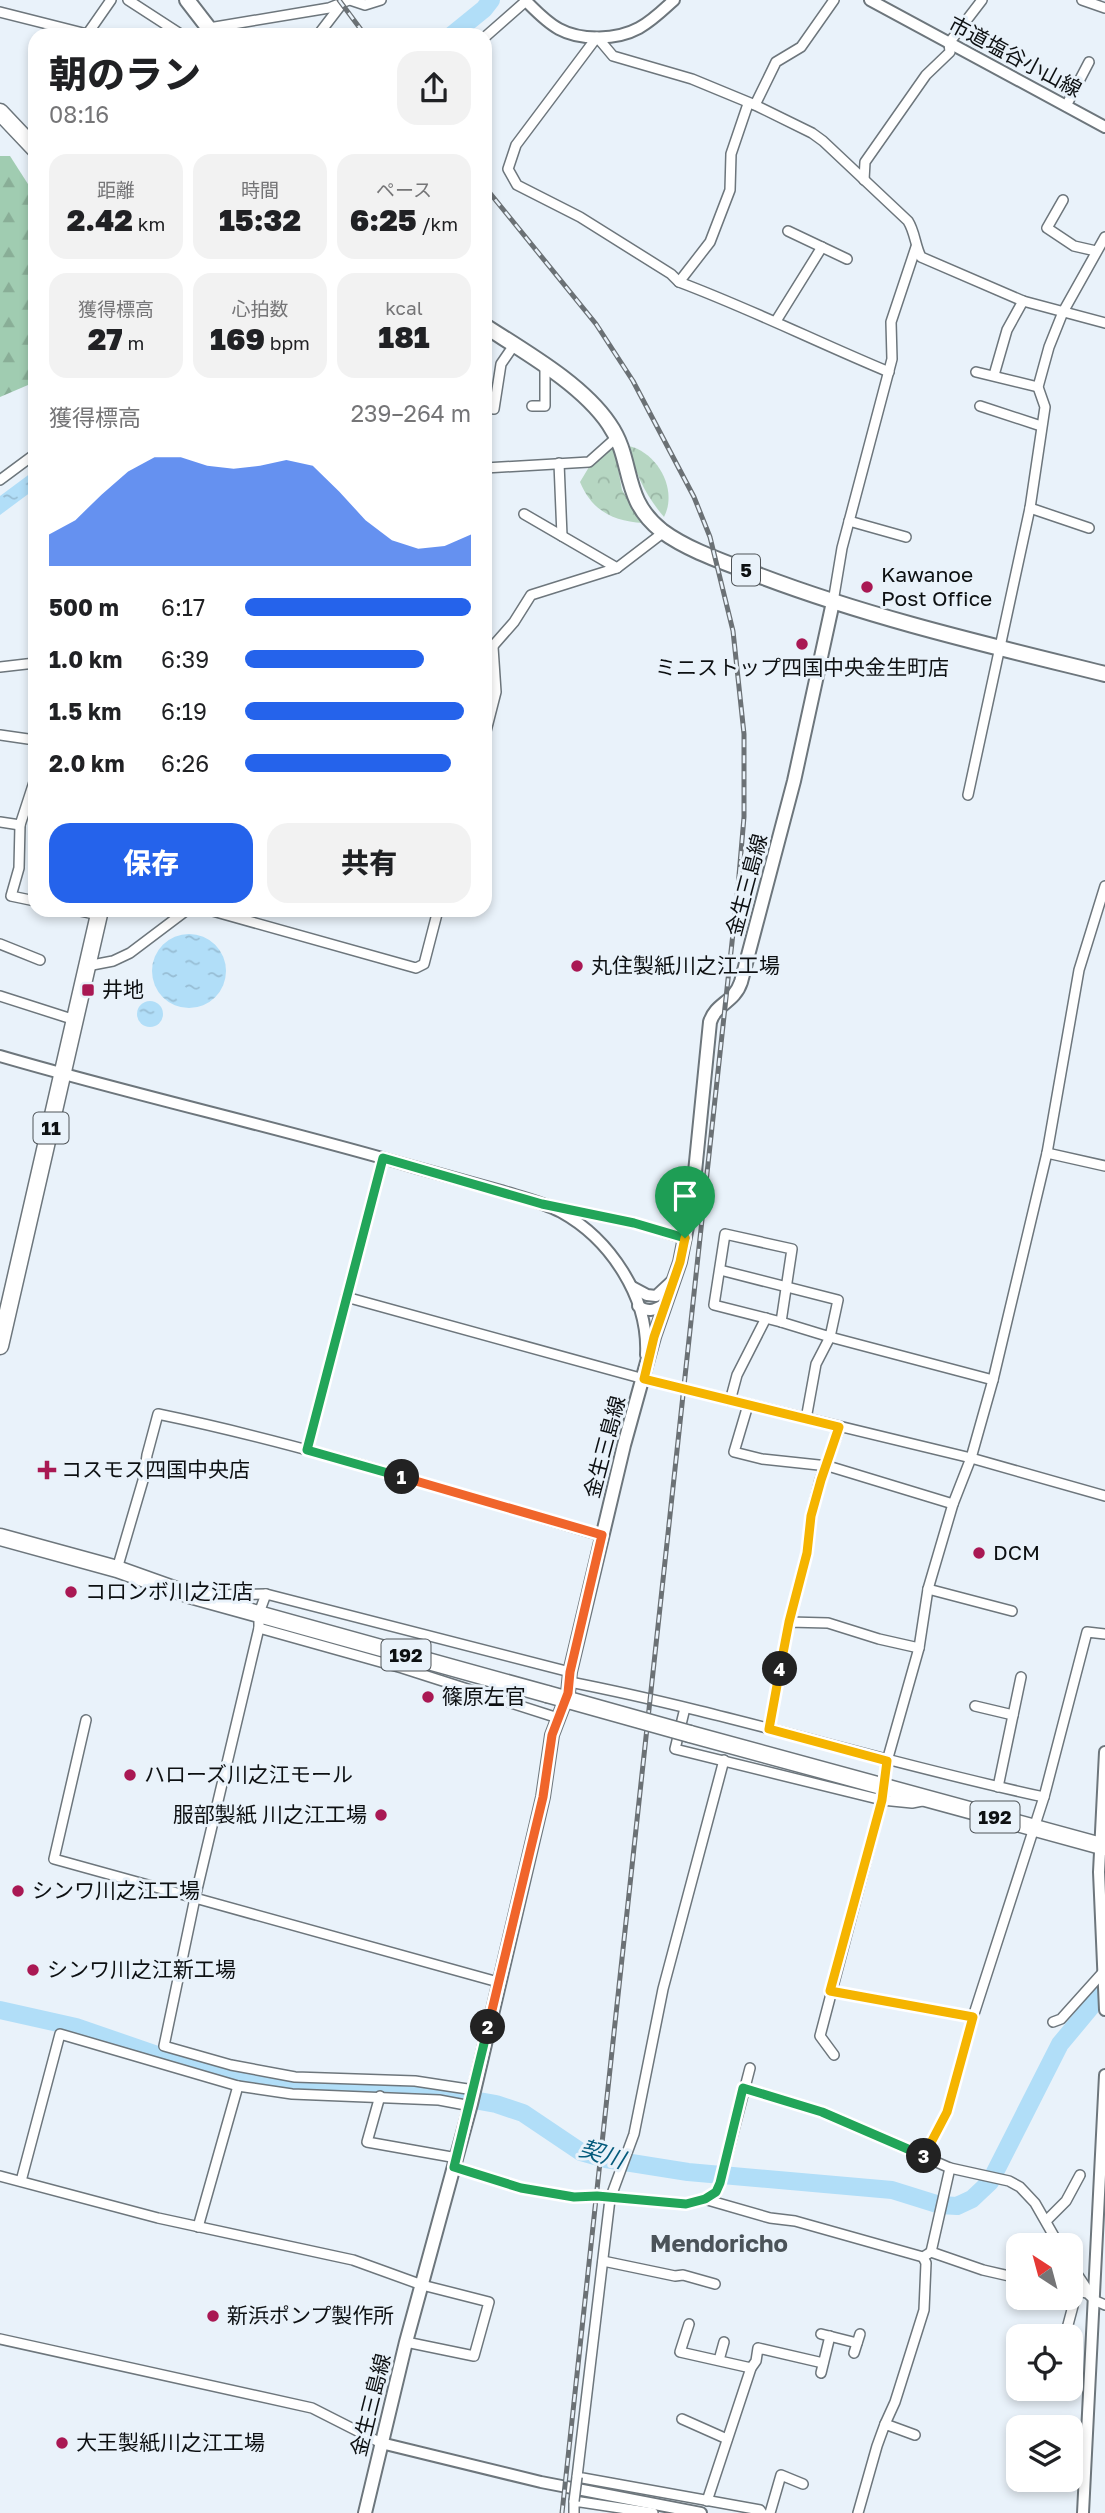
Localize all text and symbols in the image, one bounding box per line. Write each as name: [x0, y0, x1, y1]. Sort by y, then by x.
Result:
street label: 市道塩谷小山線: [944, 10, 1086, 102]
text: 朝のラン: [49, 51, 201, 96]
button: share: [397, 51, 471, 125]
text: 08:16: [49, 100, 109, 128]
text: 距離: [97, 178, 135, 201]
text: 時間: [241, 178, 279, 201]
text: ペース: [376, 178, 432, 201]
text: 2.42: [67, 202, 133, 238]
text: 15:32: [219, 202, 301, 238]
text: 6:25: [350, 202, 417, 238]
text: km: [133, 212, 165, 235]
text: /km: [417, 212, 458, 235]
text: kcal: [385, 296, 423, 319]
text: 獲得標高: [78, 297, 154, 320]
text: 心拍数: [231, 297, 289, 320]
text: 181: [378, 319, 430, 355]
text: 27: [88, 321, 123, 357]
text: 169: [210, 321, 265, 357]
text: m: [123, 331, 144, 354]
text: bpm: [265, 331, 310, 354]
text: 239–264 m: [351, 399, 471, 427]
text: 獲得標高: [49, 403, 141, 431]
road number: 5: [732, 554, 760, 586]
place label: Kawanoe Post Office: [881, 561, 992, 611]
marker: Kawanoe Post Office: [859, 579, 875, 595]
text: 500 m: [49, 593, 119, 621]
text: 6:17: [161, 593, 205, 621]
marker: ミニストップ四国中央金生町店: [794, 636, 810, 652]
text: 1.0 km: [49, 645, 122, 673]
text: 6:39: [161, 645, 209, 673]
place label: ミニストップ四国中央金生町店: [655, 654, 949, 680]
text: 1.5 km: [49, 697, 121, 725]
text: 6:19: [161, 697, 207, 725]
text: 2.0 km: [49, 749, 125, 777]
text: 6:26: [161, 749, 209, 777]
button: 保存: [49, 823, 253, 903]
button: 共有: [267, 823, 471, 903]
street label: 金生三島線: [720, 831, 772, 939]
place label: 丸住製紙川之江工場: [591, 952, 780, 978]
marker: 丸住製紙川之江工場: [569, 958, 585, 974]
place label: 井地: [102, 976, 144, 1002]
marker: 井地: [80, 982, 96, 998]
road number: 11: [34, 1112, 68, 1144]
pin: [655, 1166, 715, 1238]
icon: arrive: [666, 1177, 704, 1215]
street label: 金生三島線: [578, 1393, 630, 1501]
place label: コスモス四国中央店: [61, 1456, 250, 1482]
pin: 1: [384, 1460, 420, 1494]
marker: コスモス四国中央店: [39, 1462, 55, 1478]
text: 1: [397, 1465, 406, 1488]
place label: DCM: [993, 1539, 1040, 1565]
marker: DCM: [971, 1545, 987, 1561]
place label: コロンボ川之江店: [85, 1578, 253, 1604]
marker: コロンボ川之江店: [63, 1584, 79, 1600]
road number: 192: [382, 1639, 430, 1670]
pin: 4: [762, 1652, 798, 1686]
text: 4: [774, 1657, 785, 1680]
place label: 篠原左官: [442, 1683, 526, 1709]
marker: 篠原左官: [420, 1689, 436, 1705]
place label: ハローズ川之江モール: [144, 1761, 353, 1787]
marker: ハローズ川之江モール: [122, 1767, 138, 1783]
place label: 服部製紙 川之江工場: [173, 1801, 367, 1827]
road number: 192: [970, 1801, 1020, 1832]
marker: 服部製紙 川之江工場: [373, 1807, 389, 1823]
place label: シンワ川之江工場: [32, 1877, 200, 1903]
marker: シンワ川之江工場: [10, 1883, 26, 1899]
place label: シンワ川之江新工場: [47, 1956, 236, 1982]
marker: シンワ川之江新工場: [25, 1962, 41, 1978]
pin: 2: [470, 2010, 505, 2044]
text: 2: [482, 2015, 493, 2038]
water label: 契川: [576, 2133, 631, 2174]
pin: 3: [906, 2138, 942, 2174]
text: 3: [918, 2144, 929, 2167]
district label: Mendoricho: [650, 2228, 788, 2257]
north arrow: [1006, 2233, 1083, 2310]
map controls: [1006, 2233, 1083, 2492]
place label: 新浜ポンプ製作所: [227, 2302, 394, 2328]
marker: 新浜ポンプ製作所: [205, 2308, 221, 2324]
button: locate: [1006, 2324, 1083, 2401]
street label: 金生三島線: [345, 2351, 395, 2459]
button: layers: [1006, 2415, 1083, 2492]
place label: 大王製紙川之江工場: [76, 2429, 265, 2455]
marker: 大王製紙川之江工場: [54, 2435, 70, 2451]

